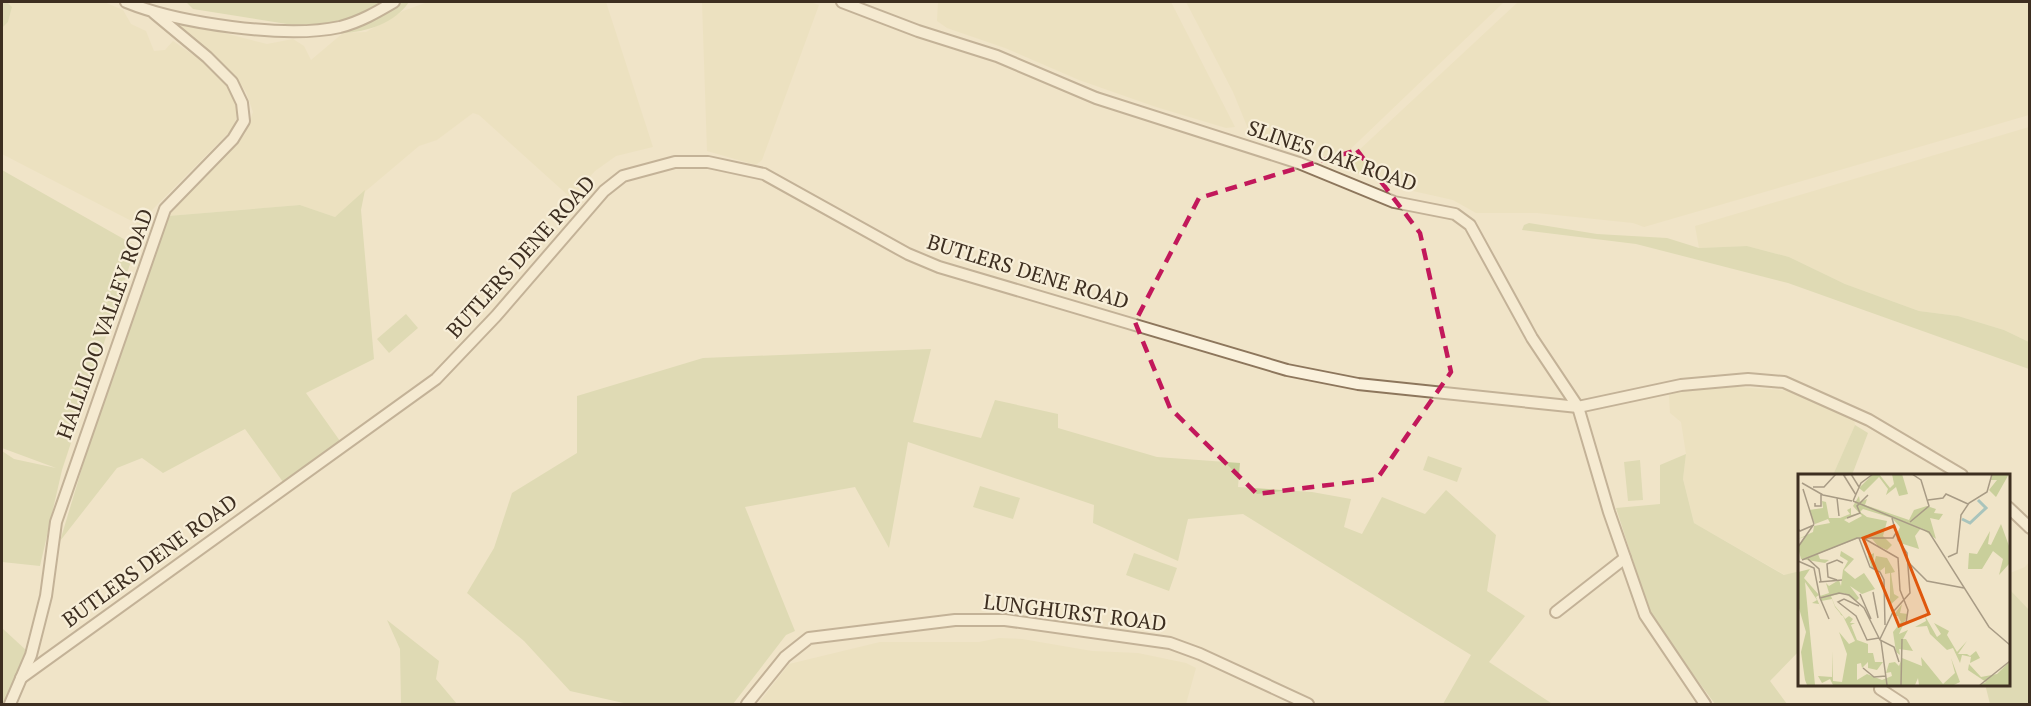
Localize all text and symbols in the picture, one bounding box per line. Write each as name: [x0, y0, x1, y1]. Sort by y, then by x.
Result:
street label: SLINES OAK ROAD: [1244, 113, 1421, 197]
street label: BUTLERS DENE ROAD: [440, 169, 601, 344]
street label: HALLILOO VALLEY ROAD: [49, 204, 159, 443]
street label: BUTLERS DENE ROAD: [924, 227, 1133, 315]
inset map: [1798, 474, 2010, 685]
street label: BUTLERS DENE ROAD: [56, 487, 242, 633]
street label: LUNGHURST ROAD: [982, 587, 1168, 637]

